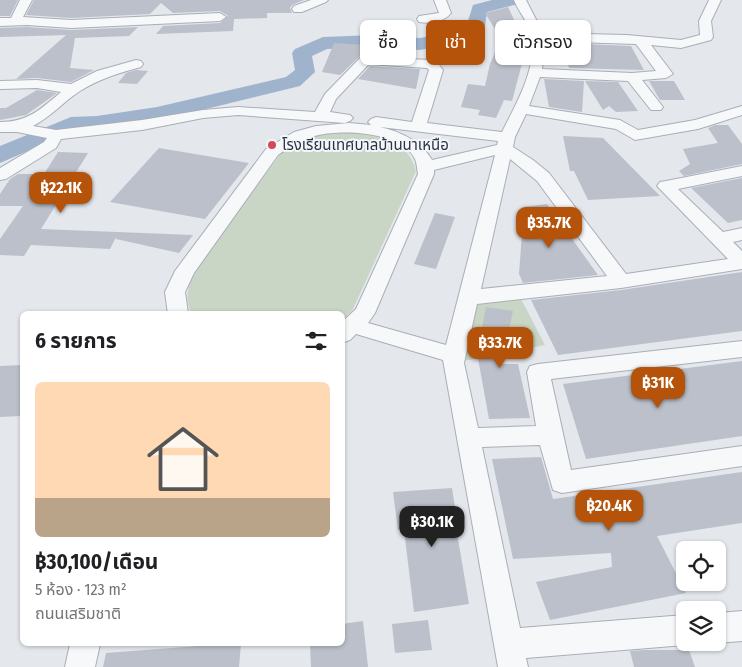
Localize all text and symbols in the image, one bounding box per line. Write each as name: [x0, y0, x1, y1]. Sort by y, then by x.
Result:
chip: ซื้อ: [360, 20, 416, 65]
chip: เช่า: [426, 20, 485, 65]
chip: ตัวกรอง: [495, 20, 591, 65]
place label: โรงเรียนเทศบาลบ้านนาเหนือ: [282, 136, 449, 154]
marker: โรงเรียนเทศบาลบ้านนาเหนือ: [266, 139, 278, 151]
pin: ฿22.1K: [20, 172, 102, 214]
text: ฿22.1K: [40, 178, 82, 197]
pin: ฿35.7K: [508, 206, 590, 249]
text: ฿35.7K: [527, 213, 571, 232]
pin: ฿33.7K: [459, 326, 541, 369]
icon: filters: [302, 327, 330, 355]
text: 6 รายการ: [35, 328, 117, 354]
text: ฿33.7K: [478, 333, 522, 352]
pin: ฿31K: [628, 366, 688, 409]
text: ฿31K: [642, 373, 674, 392]
icon: home: [138, 414, 228, 504]
pin: ฿20.4K: [568, 490, 650, 532]
text: ฿20.4K: [586, 496, 632, 515]
pin: ฿30.1K: [391, 506, 473, 548]
text: ฿30.1K: [410, 512, 454, 531]
map controls: [676, 541, 726, 651]
button: locate: [676, 541, 726, 591]
text: ฿30,100/เดือน: [35, 549, 158, 575]
text: 5 ห้อง · 123 m²: [35, 580, 126, 599]
button: layers: [676, 601, 726, 651]
text: ถนนเสริมชาติ: [35, 604, 121, 623]

